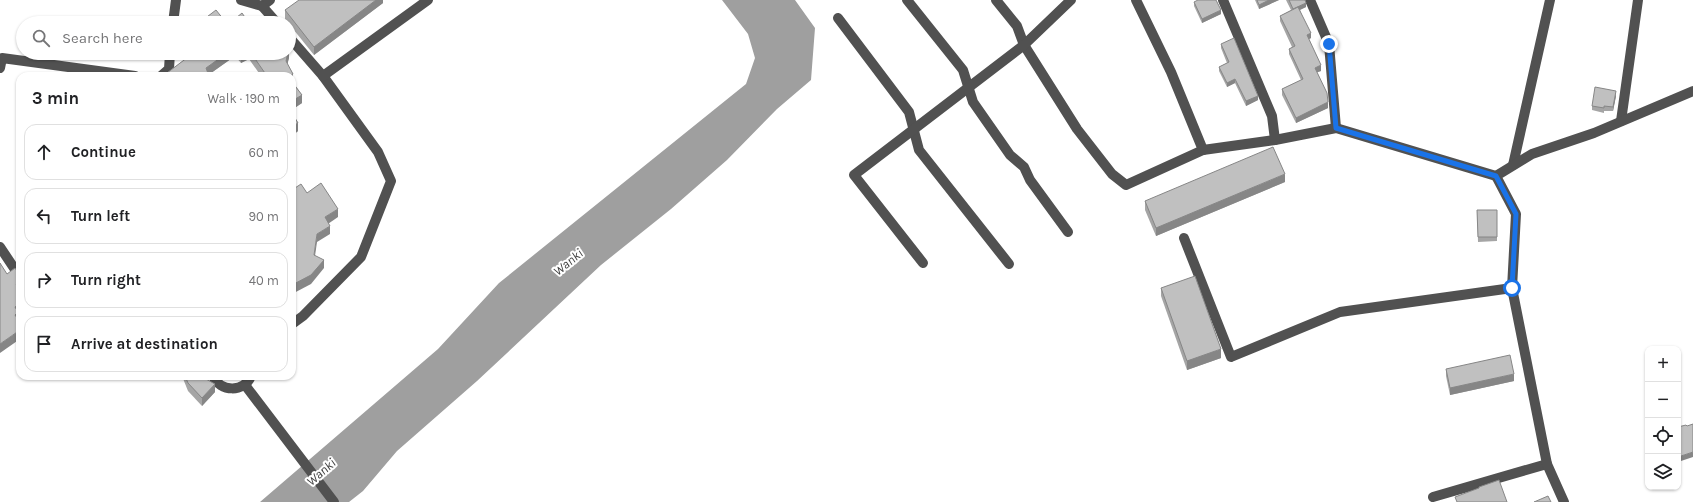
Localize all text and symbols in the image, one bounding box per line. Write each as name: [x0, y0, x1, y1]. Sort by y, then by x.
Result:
search box: [16, 16, 296, 60]
icon: search: [30, 27, 52, 49]
text: Search here: [62, 29, 143, 47]
route end: [1320, 35, 1338, 53]
text: 3 min: [32, 88, 79, 108]
text: Walk · 190 m: [207, 91, 280, 106]
icon: ahead: [33, 141, 55, 163]
text: Continue: [71, 143, 136, 161]
text: 60 m: [249, 145, 279, 160]
icon: left: [33, 205, 55, 227]
text: Turn left: [71, 207, 130, 225]
text: 90 m: [248, 209, 279, 224]
water label: Wanki: [550, 245, 586, 278]
icon: right: [33, 269, 55, 291]
text: Turn right: [71, 271, 141, 289]
text: 40 m: [249, 273, 279, 288]
route start: [1503, 279, 1521, 297]
icon: arrive: [33, 333, 55, 355]
text: Arrive at destination: [71, 335, 218, 353]
map controls: [1645, 346, 1681, 490]
button: +: [1645, 346, 1681, 382]
button: −: [1645, 382, 1681, 418]
button: locate: [1645, 418, 1681, 454]
button: layers: [1645, 454, 1681, 490]
water label: Wanki: [303, 455, 339, 489]

